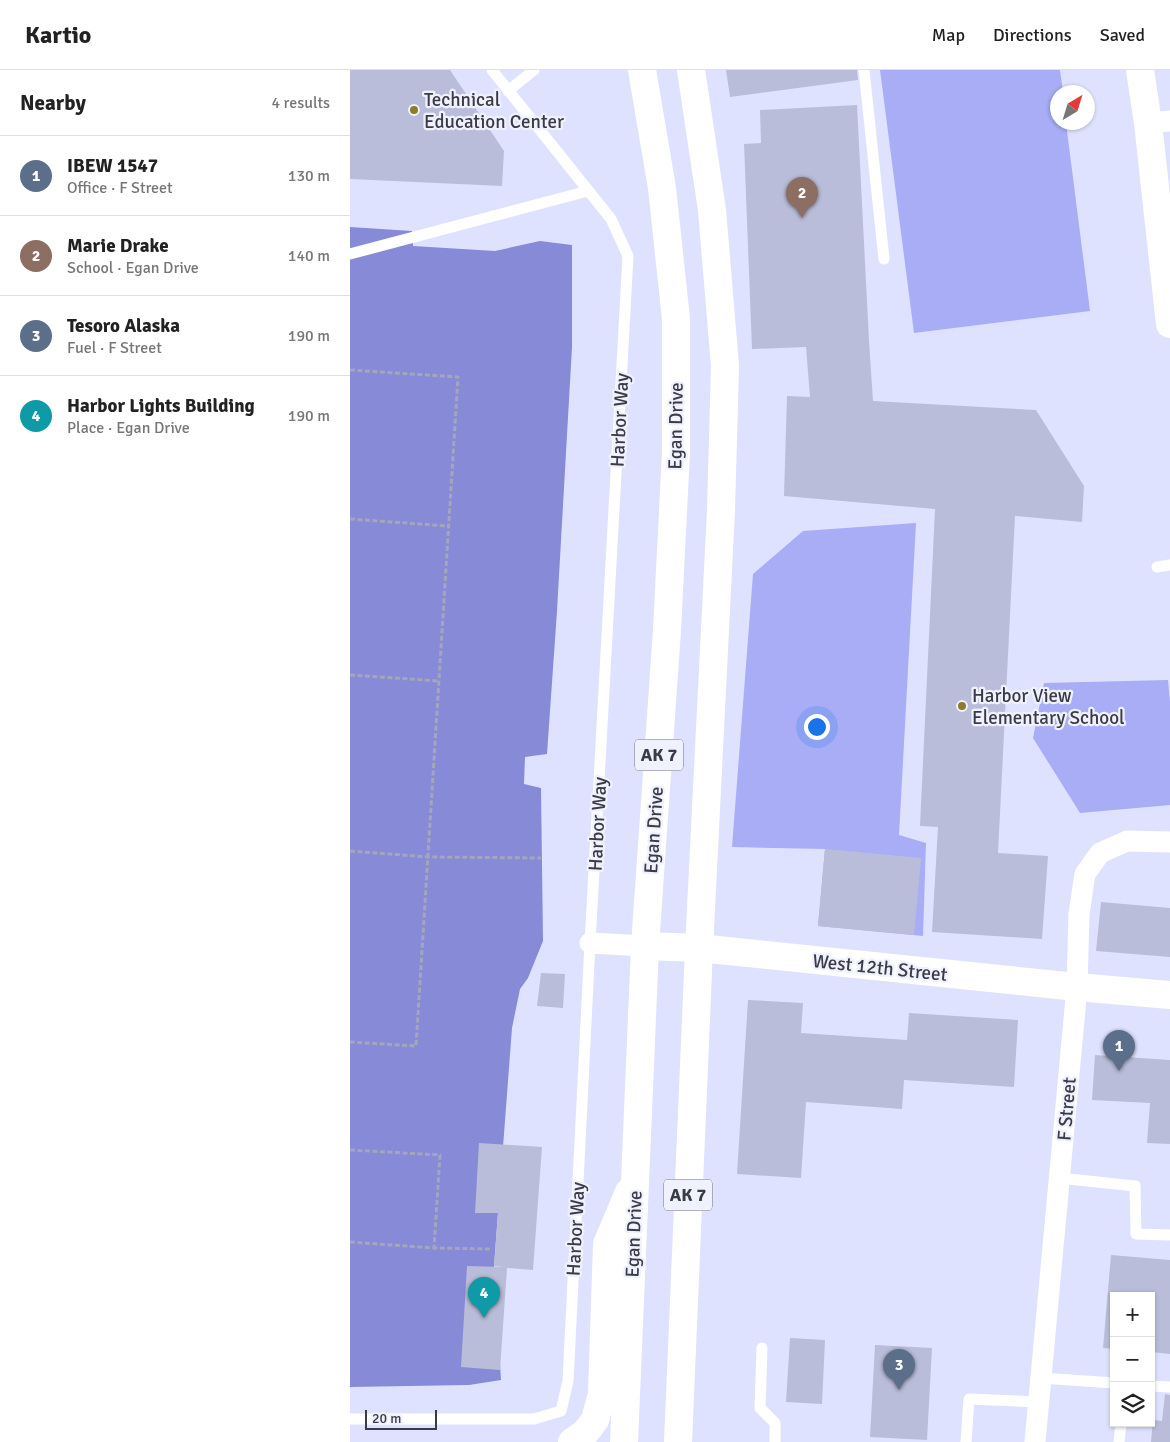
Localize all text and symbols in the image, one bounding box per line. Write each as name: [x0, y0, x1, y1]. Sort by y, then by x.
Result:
text: Kartio: [25, 20, 91, 50]
text: Map: [932, 24, 965, 46]
text: Directions: [993, 24, 1072, 46]
text: Saved: [1100, 24, 1145, 46]
north arrow: [1050, 85, 1095, 130]
place label: Technical Education Center: [424, 88, 564, 134]
text: Nearby: [20, 90, 86, 116]
text: 4 results: [271, 93, 330, 113]
marker: Technical Education Center: [408, 104, 420, 116]
text: IBEW 1547: [67, 154, 158, 178]
text: 1: [32, 166, 40, 186]
text: 130 m: [288, 166, 330, 186]
pin: 2: [786, 177, 818, 218]
text: Office · F Street: [67, 178, 173, 198]
text: Marie Drake: [67, 234, 169, 258]
text: 2: [32, 246, 40, 266]
text: 140 m: [288, 246, 330, 266]
text: School · Egan Drive: [67, 258, 199, 278]
text: Tesoro Alaska: [67, 314, 180, 338]
text: 3: [32, 326, 40, 346]
text: 190 m: [288, 326, 330, 346]
text: Fuel · F Street: [67, 338, 162, 358]
street label: Harbor Way: [606, 372, 634, 468]
street label: Egan Drive: [663, 382, 689, 470]
text: Harbor Lights Building: [67, 394, 255, 418]
text: 4: [32, 406, 40, 426]
text: 190 m: [288, 406, 330, 426]
text: Place · Egan Drive: [67, 418, 190, 438]
place label: Harbor View Elementary School: [972, 684, 1125, 730]
marker: Harbor View Elementary School: [956, 700, 968, 712]
your location: [804, 714, 830, 740]
road number: AK 7: [635, 740, 683, 770]
street label: Harbor Way: [584, 776, 612, 872]
street label: Egan Drive: [639, 786, 669, 874]
street label: West 12th Street: [811, 949, 949, 987]
pin: 1: [1103, 1030, 1135, 1071]
street label: F Street: [1052, 1076, 1082, 1142]
road number: AK 7: [664, 1180, 712, 1210]
street label: Harbor Way: [562, 1181, 590, 1277]
street label: Egan Drive: [620, 1190, 648, 1278]
pin: 4: [468, 1277, 500, 1318]
map controls: [1110, 1292, 1155, 1427]
button: +: [1110, 1292, 1155, 1337]
button: −: [1110, 1337, 1155, 1382]
pin: 3: [883, 1349, 915, 1390]
button: layers: [1110, 1382, 1155, 1427]
scale bar: [365, 1407, 438, 1430]
text: 20 m: [372, 1410, 401, 1427]

